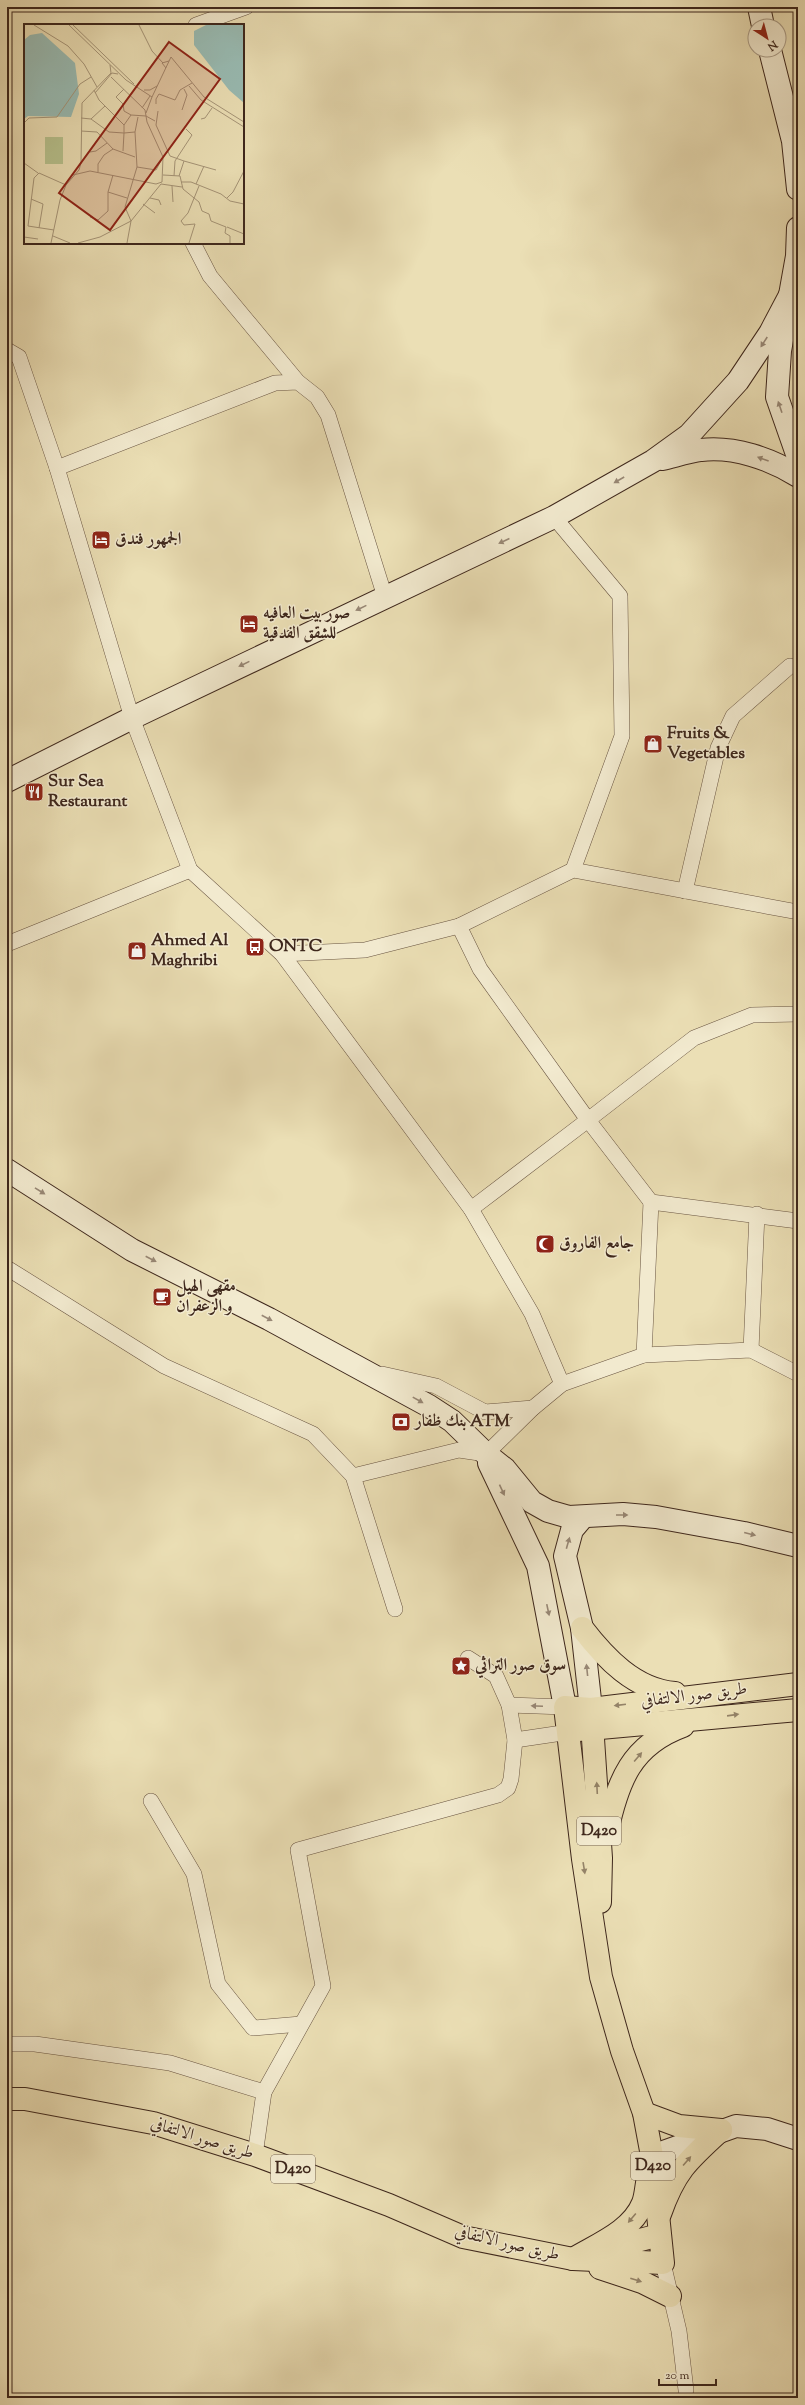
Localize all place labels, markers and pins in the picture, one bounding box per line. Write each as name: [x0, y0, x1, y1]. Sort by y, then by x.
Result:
place label: الجمهور فندق: [115, 528, 182, 552]
hotel icon: الجمهور فندق: [90, 529, 112, 551]
place label: صور بيت العافيه للشقق الفدقية: [263, 602, 350, 646]
hotel icon: صور بيت العافيه للشقق الفدقية: [238, 613, 260, 635]
place label: Fruits & Vegetables: [667, 722, 745, 766]
shop icon: Fruits & Vegetables: [642, 733, 664, 755]
place label: Sur Sea Restaurant: [48, 770, 128, 814]
restaurant icon: Sur Sea Restaurant: [23, 781, 45, 803]
place label: Ahmed Al Maghribi: [151, 929, 229, 973]
place label: ONTC: [269, 935, 322, 959]
bus stop icon: ONTC: [244, 936, 266, 958]
shop icon: Ahmed Al Maghribi: [126, 940, 148, 962]
place label: جامع الفاروق: [559, 1232, 634, 1258]
mosque icon: جامع الفاروق: [534, 1233, 556, 1255]
place label: مقهى الهيل و الزعفران: [176, 1275, 236, 1319]
cafe icon: مقهى الهيل و الزعفران: [151, 1286, 173, 1308]
place label: بنك ظفار ATM: [413, 1410, 510, 1434]
bank icon: بنك ظفار ATM: [390, 1411, 412, 1433]
place label: سوق صور التراثي: [474, 1654, 566, 1679]
place icon: سوق صور التراثي: [450, 1655, 472, 1677]

